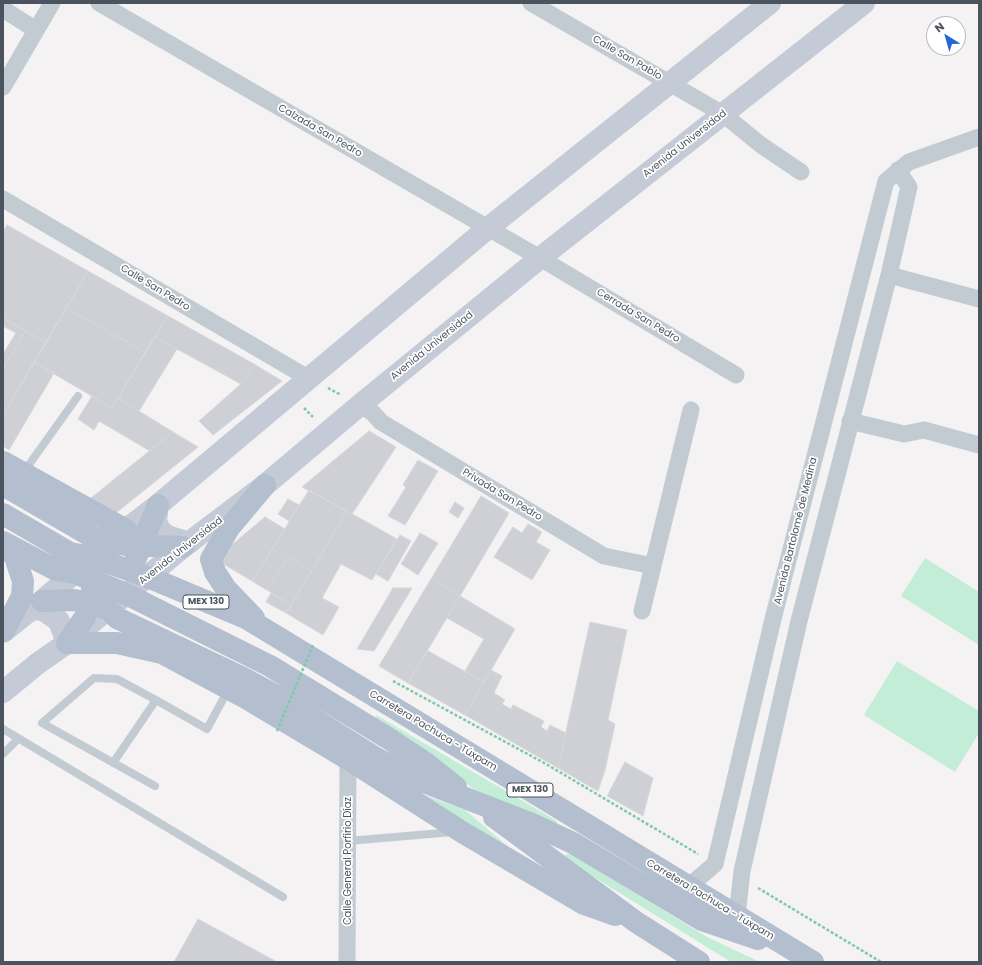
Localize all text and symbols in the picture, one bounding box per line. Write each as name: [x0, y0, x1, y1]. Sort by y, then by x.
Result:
north arrow: [926, 16, 966, 56]
text: N: [931, 18, 948, 36]
street label: Calle San Pablo: [590, 33, 664, 83]
street label: Calzada San Pedro: [276, 102, 364, 160]
street label: Avenida Universidad: [641, 108, 729, 180]
street label: Calle San Pedro: [118, 263, 192, 313]
street label: Cerrada San Pedro: [594, 286, 682, 346]
street label: Avenida Universidad: [388, 309, 476, 383]
street label: Avenida Bartolomé de Medina: [772, 456, 820, 606]
street label: Privada San Pedro: [460, 466, 544, 524]
street label: Avenida Universidad: [137, 515, 225, 587]
road number: MEX 130: [183, 595, 229, 609]
street label: Carretera Pachuca - Túxpam: [367, 688, 499, 774]
road number: MEX 130: [507, 783, 553, 797]
street label: Calle General Porfirio Díaz: [342, 797, 354, 925]
street label: Carretera Pachuca - Túxpam: [644, 857, 776, 943]

